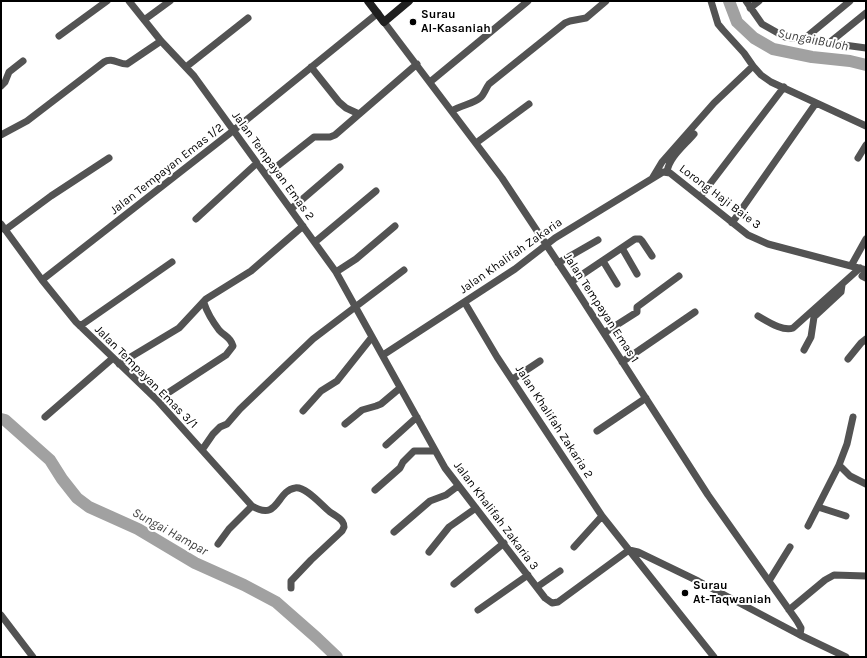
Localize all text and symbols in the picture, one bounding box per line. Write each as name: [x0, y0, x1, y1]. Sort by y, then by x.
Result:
place label: Surau Al-Kasaniah: [421, 8, 491, 36]
marker: Surau Al-Kasaniah: [408, 17, 418, 27]
water label: Sungai Buloh: [776, 25, 850, 55]
street label: Jalan Tempayan Emas 2: [229, 109, 317, 223]
street label: Jalan Tempayan Emas 1/2: [108, 120, 226, 218]
street label: Lorong Haji Baie 3: [676, 162, 764, 232]
street label: Jalan Khalifah Zakaria: [457, 215, 565, 297]
street label: Jalan Tempayan Emas 1: [560, 251, 642, 365]
street label: Jalan Tempayan Emas 3/1: [91, 322, 201, 432]
street label: Jalan Khalifah Zakaria 2: [512, 363, 596, 481]
street label: Jalan Khalifah Zakaria 3: [451, 459, 541, 573]
water label: Sungai Hampar: [130, 505, 210, 559]
place label: Surau At-Taqwaniah: [693, 579, 771, 607]
marker: Surau At-Taqwaniah: [680, 588, 690, 598]

